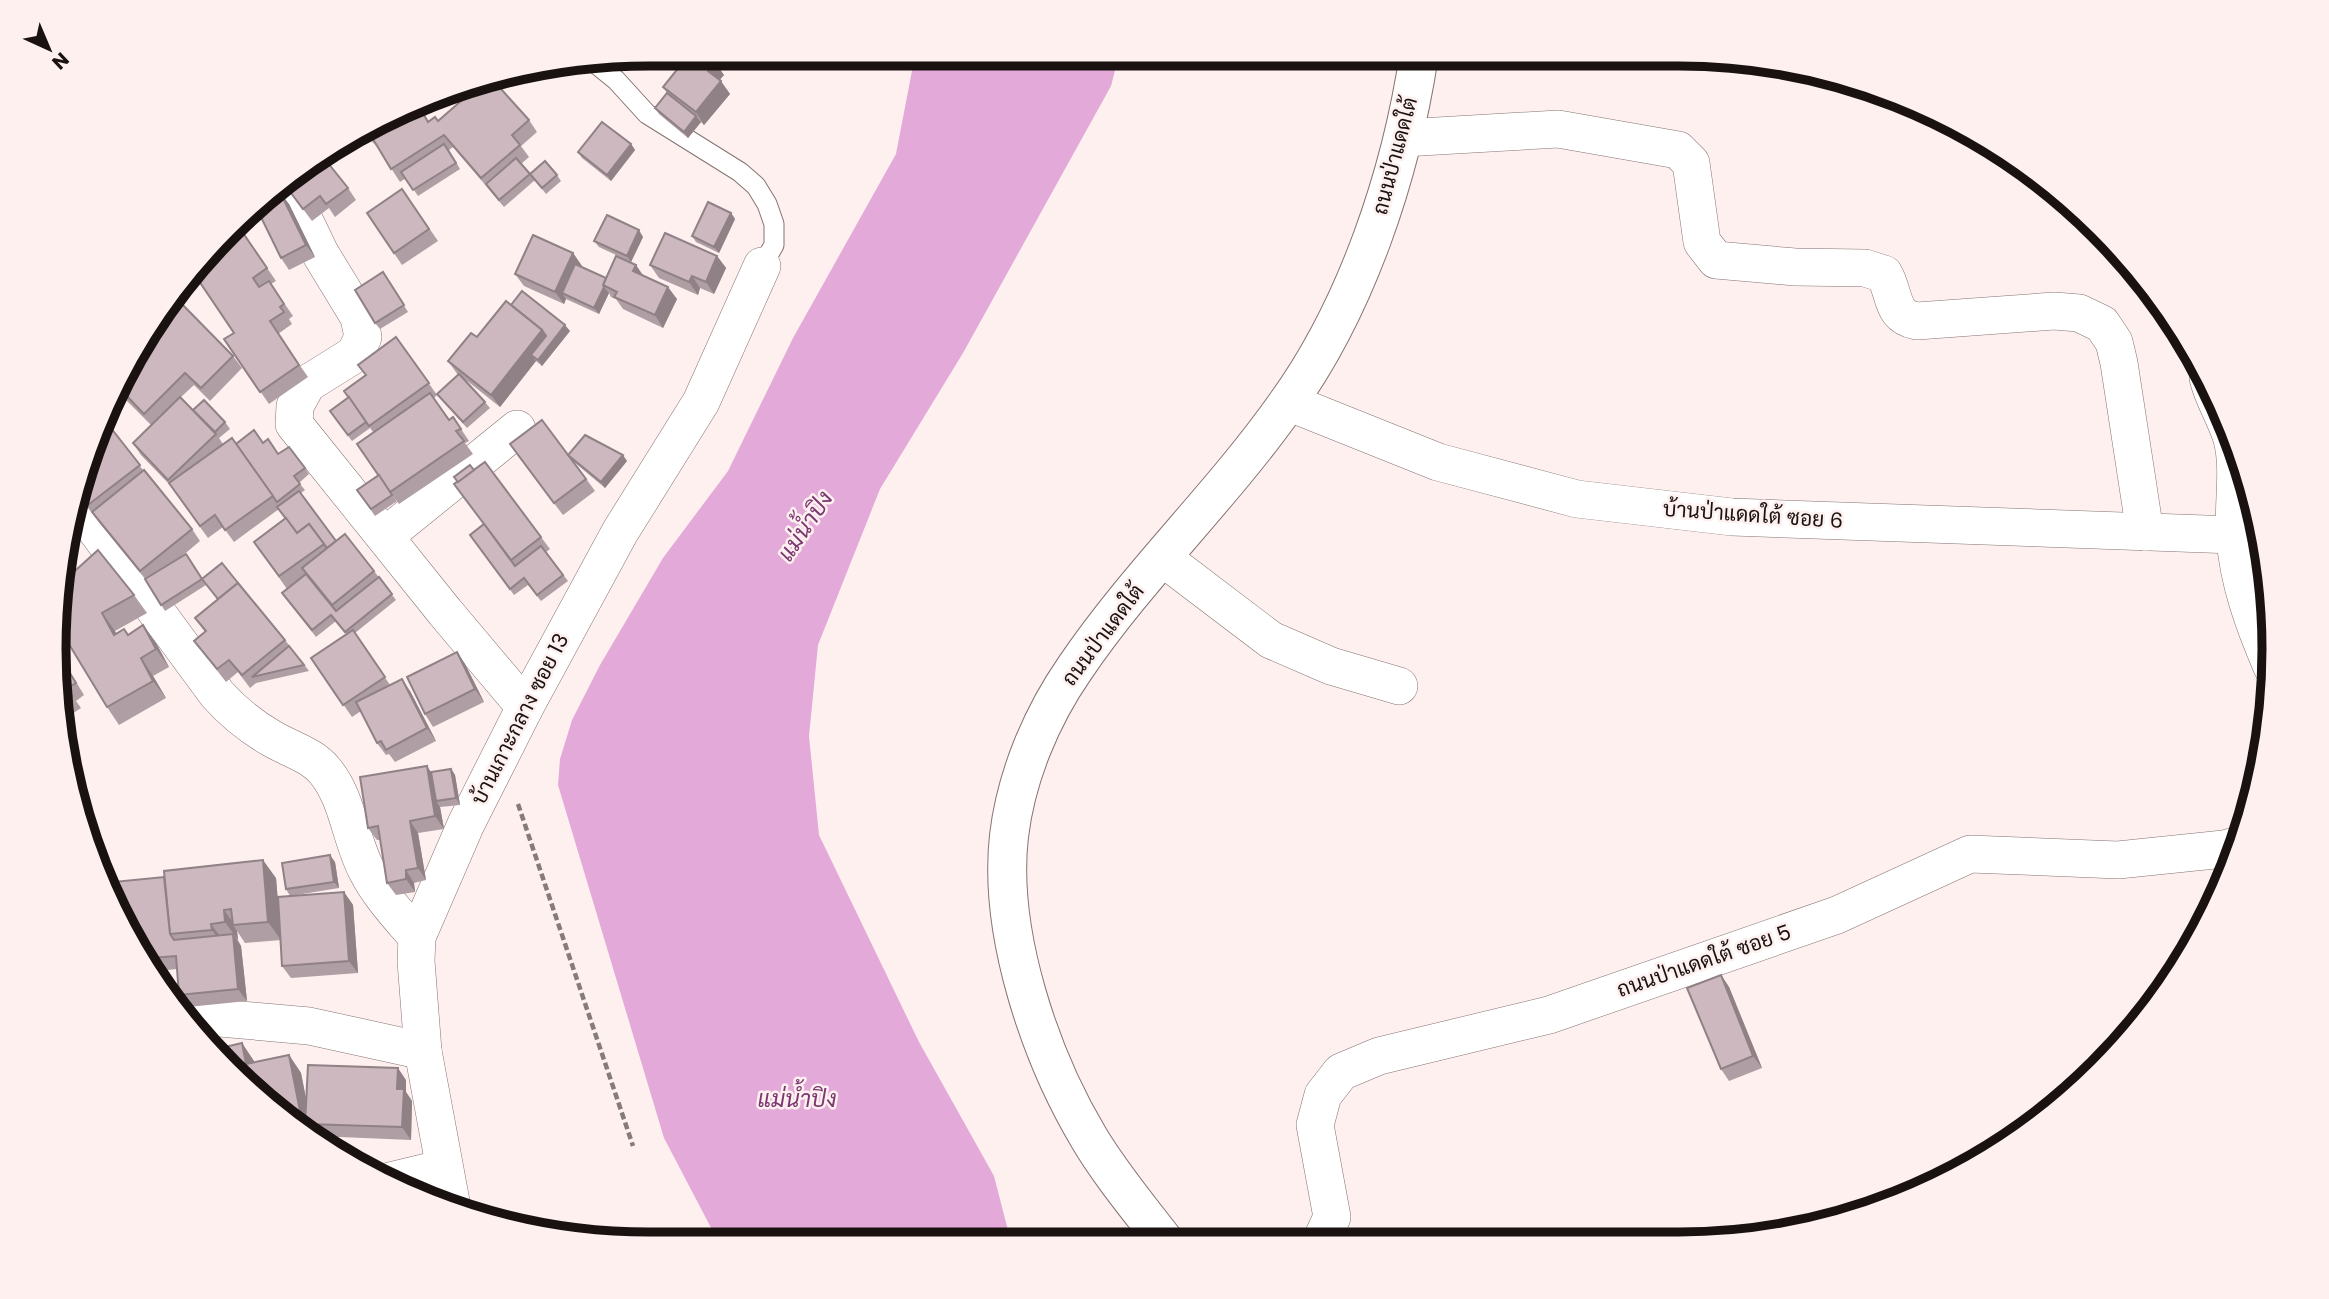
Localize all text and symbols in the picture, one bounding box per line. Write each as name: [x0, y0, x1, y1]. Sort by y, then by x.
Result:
north arrow: [14, 14, 84, 84]
text: N: [46, 46, 75, 76]
street label: ถนนป่าแดดใต้: [1365, 93, 1424, 218]
water label: แม่น้ำปิง: [766, 482, 840, 568]
street label: บ้านป่าแดดใต้ ซอย 6: [1662, 494, 1844, 535]
street label: ถนนป่าแดดใต้: [1055, 577, 1151, 692]
street label: บ้านเกาะกลาง ซอย 13: [464, 628, 575, 809]
street label: ถนนป่าแดดใต้ ซอย 5: [1613, 917, 1795, 1004]
water label: แม่น้ำปิง: [758, 1079, 836, 1115]

